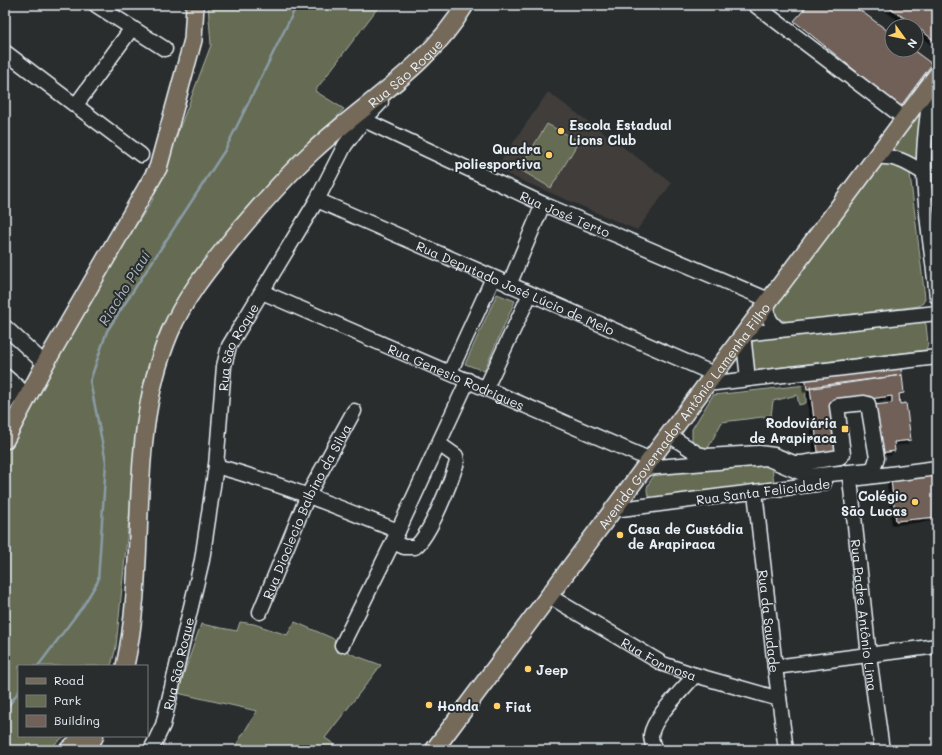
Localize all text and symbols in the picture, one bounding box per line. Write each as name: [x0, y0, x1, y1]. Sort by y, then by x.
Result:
north arrow: [884, 18, 924, 58]
street label: Rua São Roque: [364, 35, 446, 111]
text: N: [904, 36, 921, 51]
place label: Escola Estadual Lions Club: [569, 116, 672, 148]
marker: Escola Estadual Lions Club: [556, 126, 566, 136]
place label: Quadra poliesportiva: [455, 140, 541, 172]
marker: Quadra poliesportiva: [544, 150, 554, 160]
street label: Rua José Terto: [518, 186, 613, 240]
street label: Rua Deputado José Lúcio de Melo: [414, 236, 618, 338]
water label: Riacho Piauí: [94, 247, 155, 329]
street label: Avenida Governador Antônio Lamenha Filho: [593, 299, 773, 532]
street label: Rua São Roque: [214, 300, 262, 392]
street label: Rua Genesio Rodrigues: [386, 339, 527, 413]
place label: Rodoviária de Arapiraca: [749, 414, 837, 446]
street label: Rua Dioclecio Balbino da Silva: [258, 420, 354, 601]
marker: Rodoviária de Arapiraca: [840, 424, 850, 434]
street label: Rua Santa Felicidade: [695, 474, 831, 508]
place label: Colégio São Lucas: [841, 487, 907, 519]
marker: Colégio São Lucas: [910, 497, 920, 507]
place label: Casa de Custódia de Arapiraca: [628, 520, 743, 552]
marker: Casa de Custódia de Arapiraca: [615, 530, 625, 540]
street label: Rua Padre Antônio Lima: [848, 538, 882, 692]
street label: Rua da Saudade: [755, 569, 784, 674]
street label: Rua São Roque: [158, 615, 197, 711]
street label: Rua Formosa: [619, 633, 699, 683]
place label: Jeep: [536, 661, 568, 678]
marker: Jeep: [523, 664, 533, 674]
legend: [18, 665, 148, 737]
text: Road: [54, 672, 84, 688]
text: Park: [54, 692, 81, 708]
place label: Honda: [437, 697, 479, 714]
place label: Fiat: [505, 698, 532, 715]
marker: Honda: [424, 700, 434, 710]
marker: Fiat: [492, 701, 502, 711]
text: Building: [54, 712, 100, 728]

